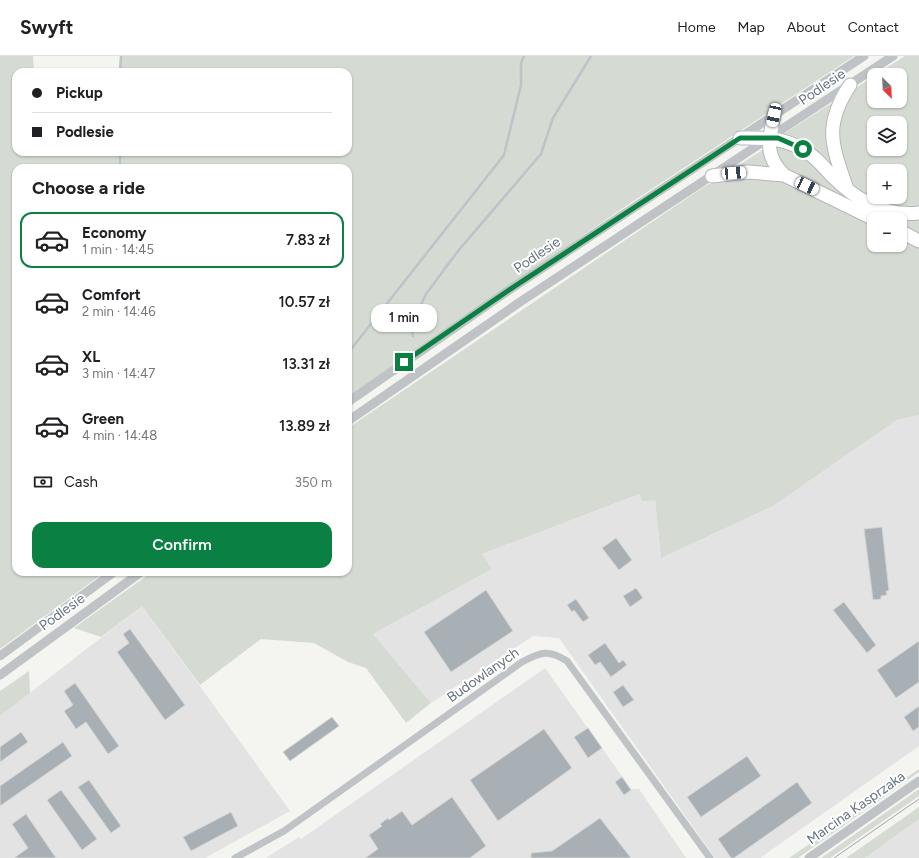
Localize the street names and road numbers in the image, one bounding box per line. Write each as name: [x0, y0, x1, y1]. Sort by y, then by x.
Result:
street label: Podlesie: [796, 65, 849, 109]
street label: Podlesie: [511, 233, 564, 277]
street label: Podlesie: [36, 590, 88, 634]
street label: Budowlanych: [444, 644, 522, 706]
street label: Marcina Kasprzaka: [804, 768, 908, 848]

